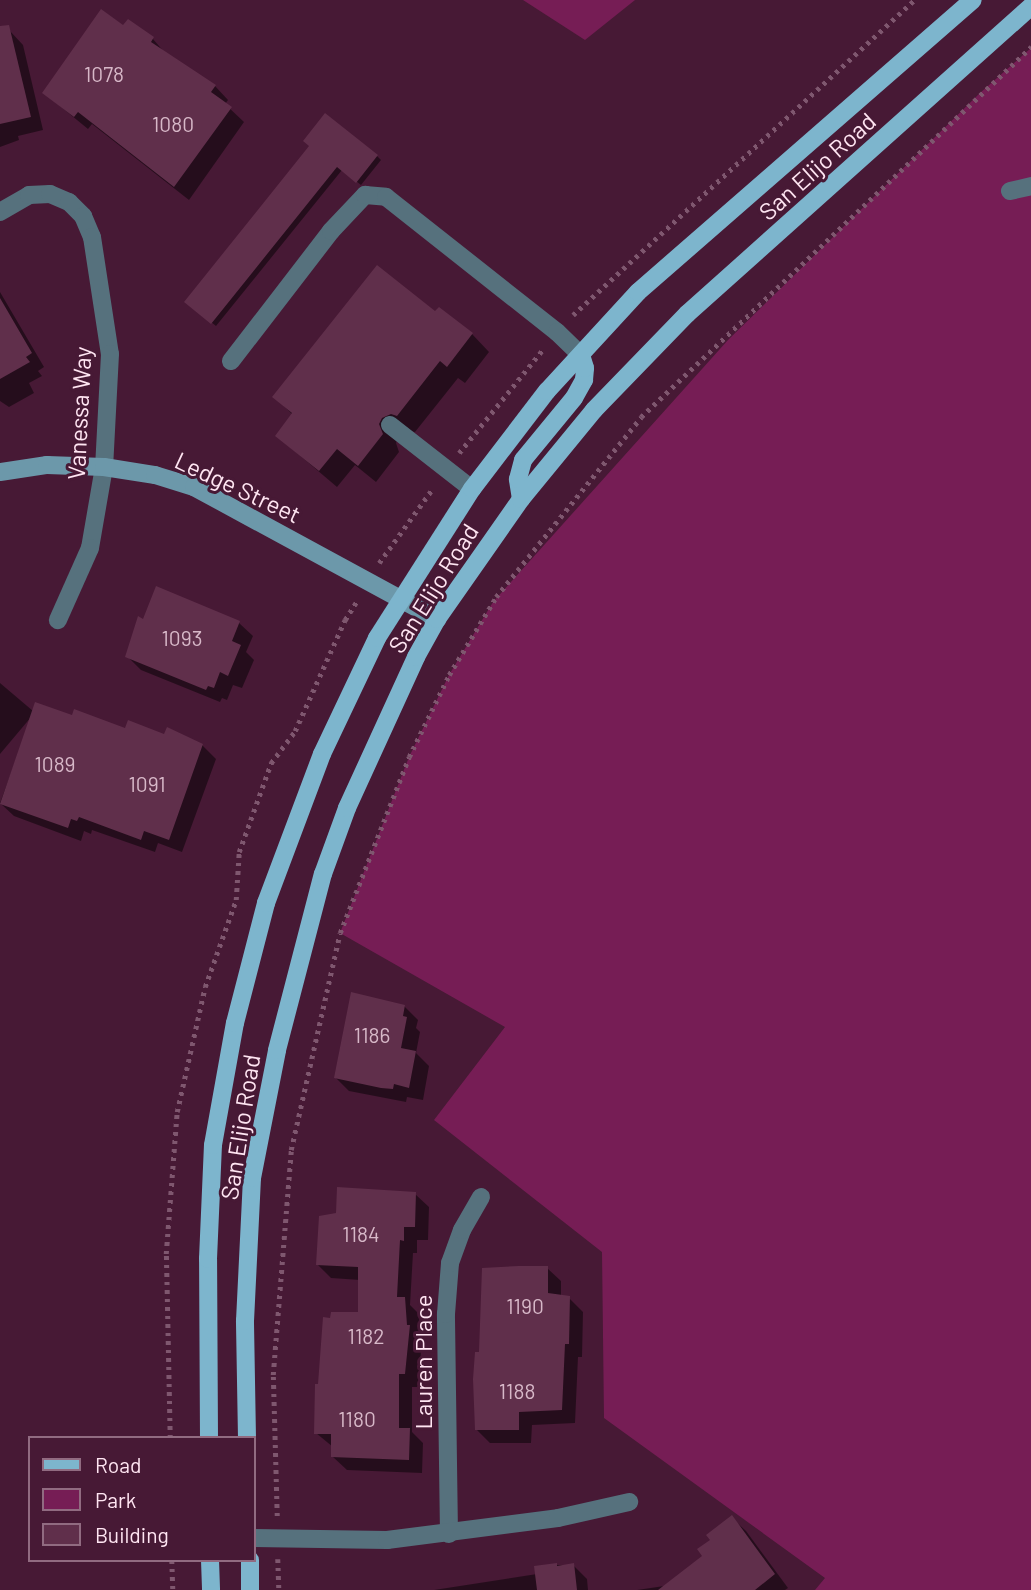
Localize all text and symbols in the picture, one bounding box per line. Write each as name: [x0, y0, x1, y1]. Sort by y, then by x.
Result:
house number: 1078: [84, 61, 124, 87]
street label: San Elijo Road: [753, 106, 881, 226]
house number: 1080: [152, 111, 194, 137]
street label: Vanessa Way: [61, 346, 97, 480]
street label: Ledge Street: [171, 445, 305, 529]
street label: San Elijo Road: [382, 518, 484, 658]
house number: 1093: [162, 625, 202, 651]
house number: 1089: [34, 751, 76, 777]
house number: 1091: [128, 771, 166, 797]
house number: 1186: [354, 1022, 390, 1048]
street label: San Elijo Road: [214, 1052, 266, 1202]
house number: 1184: [342, 1221, 380, 1247]
house number: 1190: [506, 1293, 544, 1319]
street label: Lauren Place: [409, 1294, 437, 1430]
house number: 1182: [348, 1323, 384, 1349]
house number: 1188: [499, 1378, 535, 1404]
house number: 1180: [338, 1406, 376, 1432]
legend: [28, 1436, 256, 1562]
text: Road: [95, 1452, 141, 1477]
text: Park: [95, 1487, 136, 1512]
text: Building: [95, 1522, 169, 1547]

